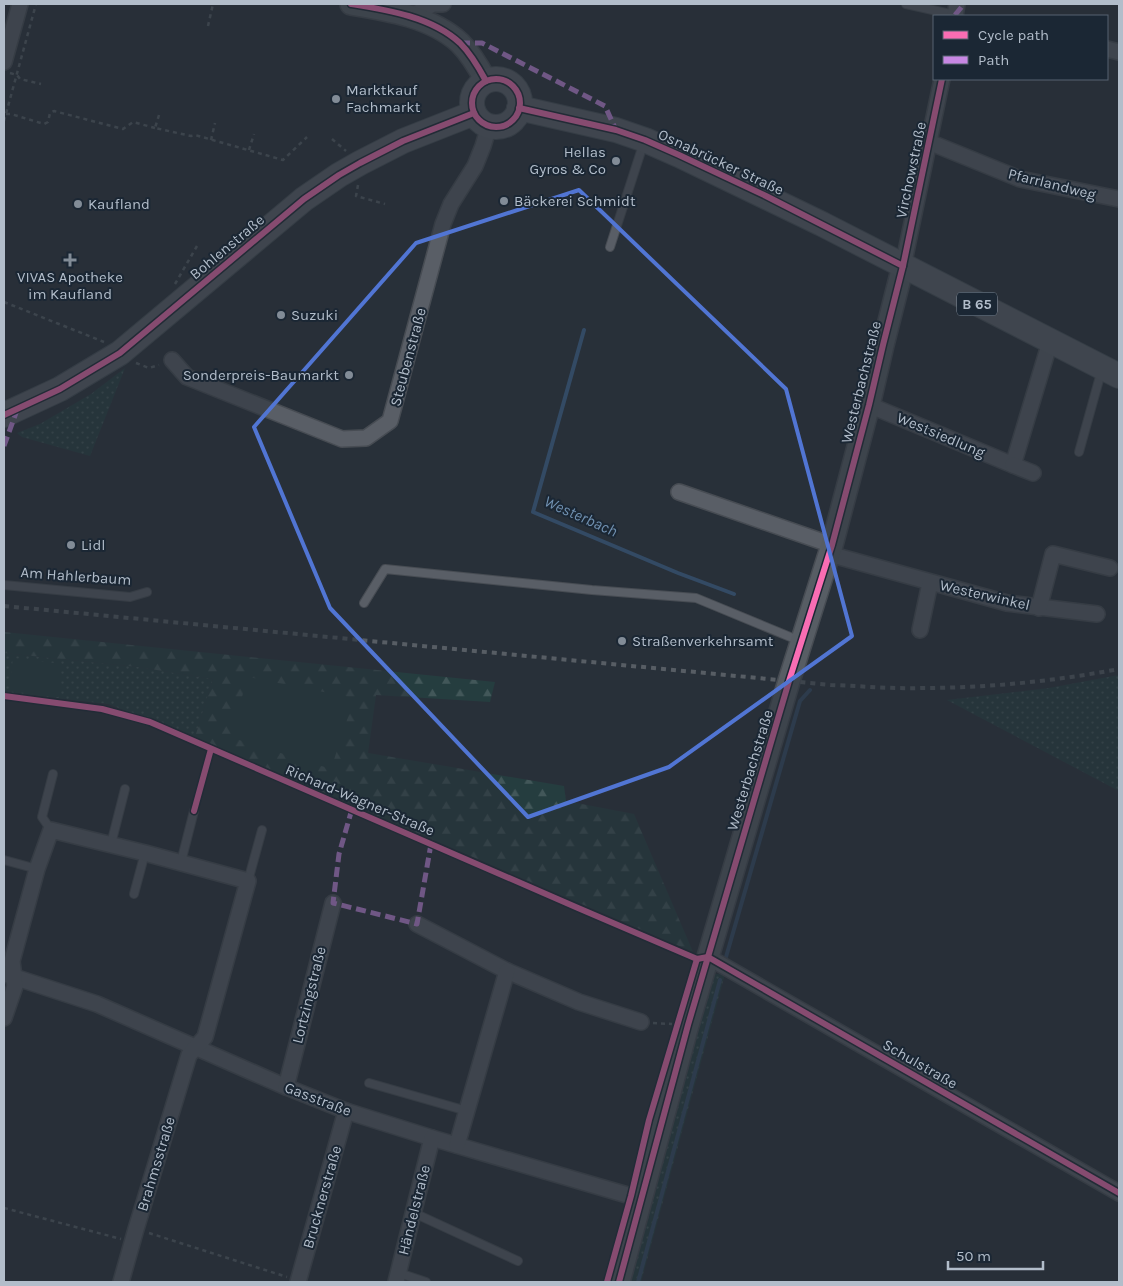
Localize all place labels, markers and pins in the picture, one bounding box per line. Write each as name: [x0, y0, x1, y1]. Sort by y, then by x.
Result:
place label: Marktkauf Fachmarkt: [346, 81, 421, 116]
marker: Marktkauf Fachmarkt: [330, 93, 342, 105]
place label: Hellas Gyros & Co: [530, 143, 606, 178]
marker: Hellas Gyros & Co: [610, 155, 622, 167]
place label: Bäckerei Schmidt: [514, 192, 636, 210]
place label: Kaufland: [88, 195, 150, 213]
marker: Bäckerei Schmidt: [498, 195, 510, 207]
marker: Kaufland: [72, 198, 84, 210]
marker: VIVAS Apotheke im Kaufland: [64, 254, 76, 266]
place label: VIVAS Apotheke im Kaufland: [17, 268, 123, 303]
place label: Suzuki: [291, 306, 338, 324]
marker: Suzuki: [275, 309, 287, 321]
place label: Sonderpreis-Baumarkt: [183, 366, 339, 384]
marker: Sonderpreis-Baumarkt: [343, 369, 355, 381]
place label: Lidl: [81, 536, 106, 554]
marker: Lidl: [65, 539, 77, 551]
place label: Straßenverkehrsamt: [632, 632, 774, 650]
marker: Straßenverkehrsamt: [616, 635, 628, 647]

